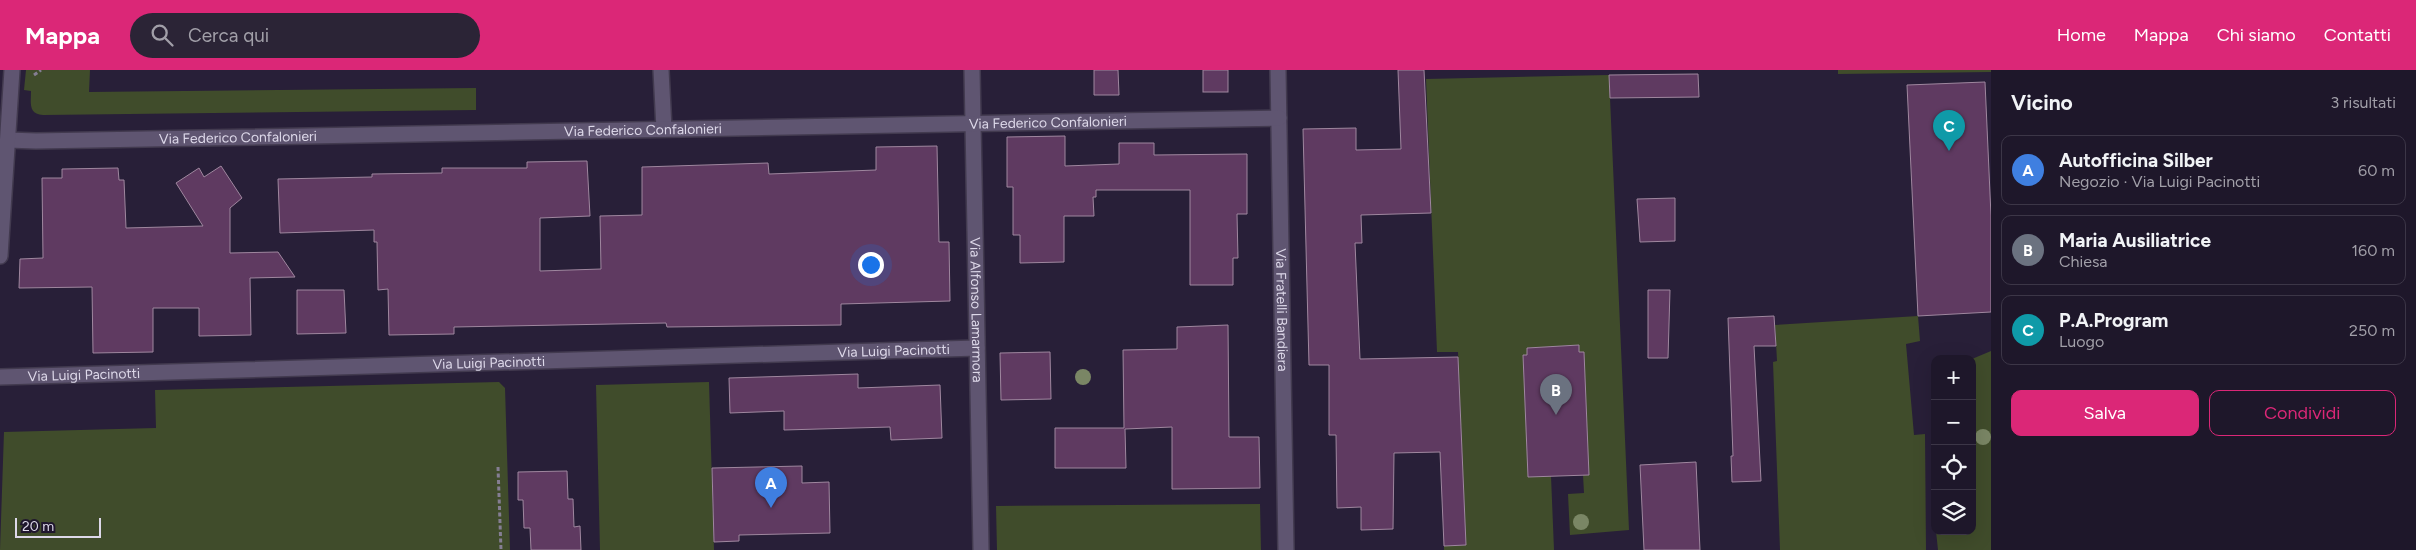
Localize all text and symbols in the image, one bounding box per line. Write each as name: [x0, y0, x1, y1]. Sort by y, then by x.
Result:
search box: [130, 13, 480, 58]
text: Mappa: [25, 21, 100, 50]
icon: search: [148, 21, 176, 49]
text: Cerca qui: [188, 24, 269, 47]
text: Home: [2057, 24, 2106, 46]
text: Mappa: [2134, 24, 2189, 46]
text: Chi siamo: [2217, 24, 2296, 46]
text: Contatti: [2324, 24, 2391, 46]
text: Vicino: [2011, 90, 2073, 115]
text: 3 risultati: [2330, 93, 2396, 112]
pin: C: [1933, 110, 1965, 151]
street label: Via Federico Confalonieri: [969, 112, 1127, 132]
street label: Via Federico Confalonieri: [564, 120, 722, 140]
street label: Via Federico Confalonieri: [159, 127, 317, 147]
text: Autofficina Silber: [2059, 149, 2213, 172]
text: A: [2022, 161, 2034, 180]
text: 60 m: [2358, 161, 2395, 180]
text: Negozio · Via Luigi Pacinotti: [2059, 172, 2260, 191]
text: Maria Ausiliatrice: [2059, 229, 2211, 252]
street label: Via Alfonso Lamarmora: [967, 237, 986, 383]
text: B: [2023, 241, 2033, 260]
text: 160 m: [2352, 241, 2395, 260]
street label: Via Fratelli Bandiera: [1272, 248, 1292, 372]
your location: [858, 252, 884, 278]
text: Chiesa: [2059, 252, 2108, 271]
text: P.A.Program: [2059, 309, 2168, 332]
text: C: [2022, 321, 2034, 340]
text: 250 m: [2349, 321, 2395, 340]
text: Luogo: [2059, 332, 2104, 351]
street label: Via Luigi Pacinotti: [837, 340, 950, 361]
street label: Via Luigi Pacinotti: [432, 352, 545, 373]
map controls: [1931, 355, 1976, 535]
button: +: [1931, 355, 1976, 400]
street label: Via Luigi Pacinotti: [27, 364, 140, 385]
pin: B: [1540, 374, 1572, 415]
button: Salva: [2011, 390, 2199, 436]
button: Condividi: [2209, 390, 2396, 436]
button: −: [1931, 400, 1976, 445]
button: locate: [1931, 445, 1976, 490]
pin: A: [755, 467, 787, 508]
button: layers: [1931, 490, 1976, 535]
scale bar: [15, 515, 101, 538]
text: 20 m: [22, 518, 54, 535]

